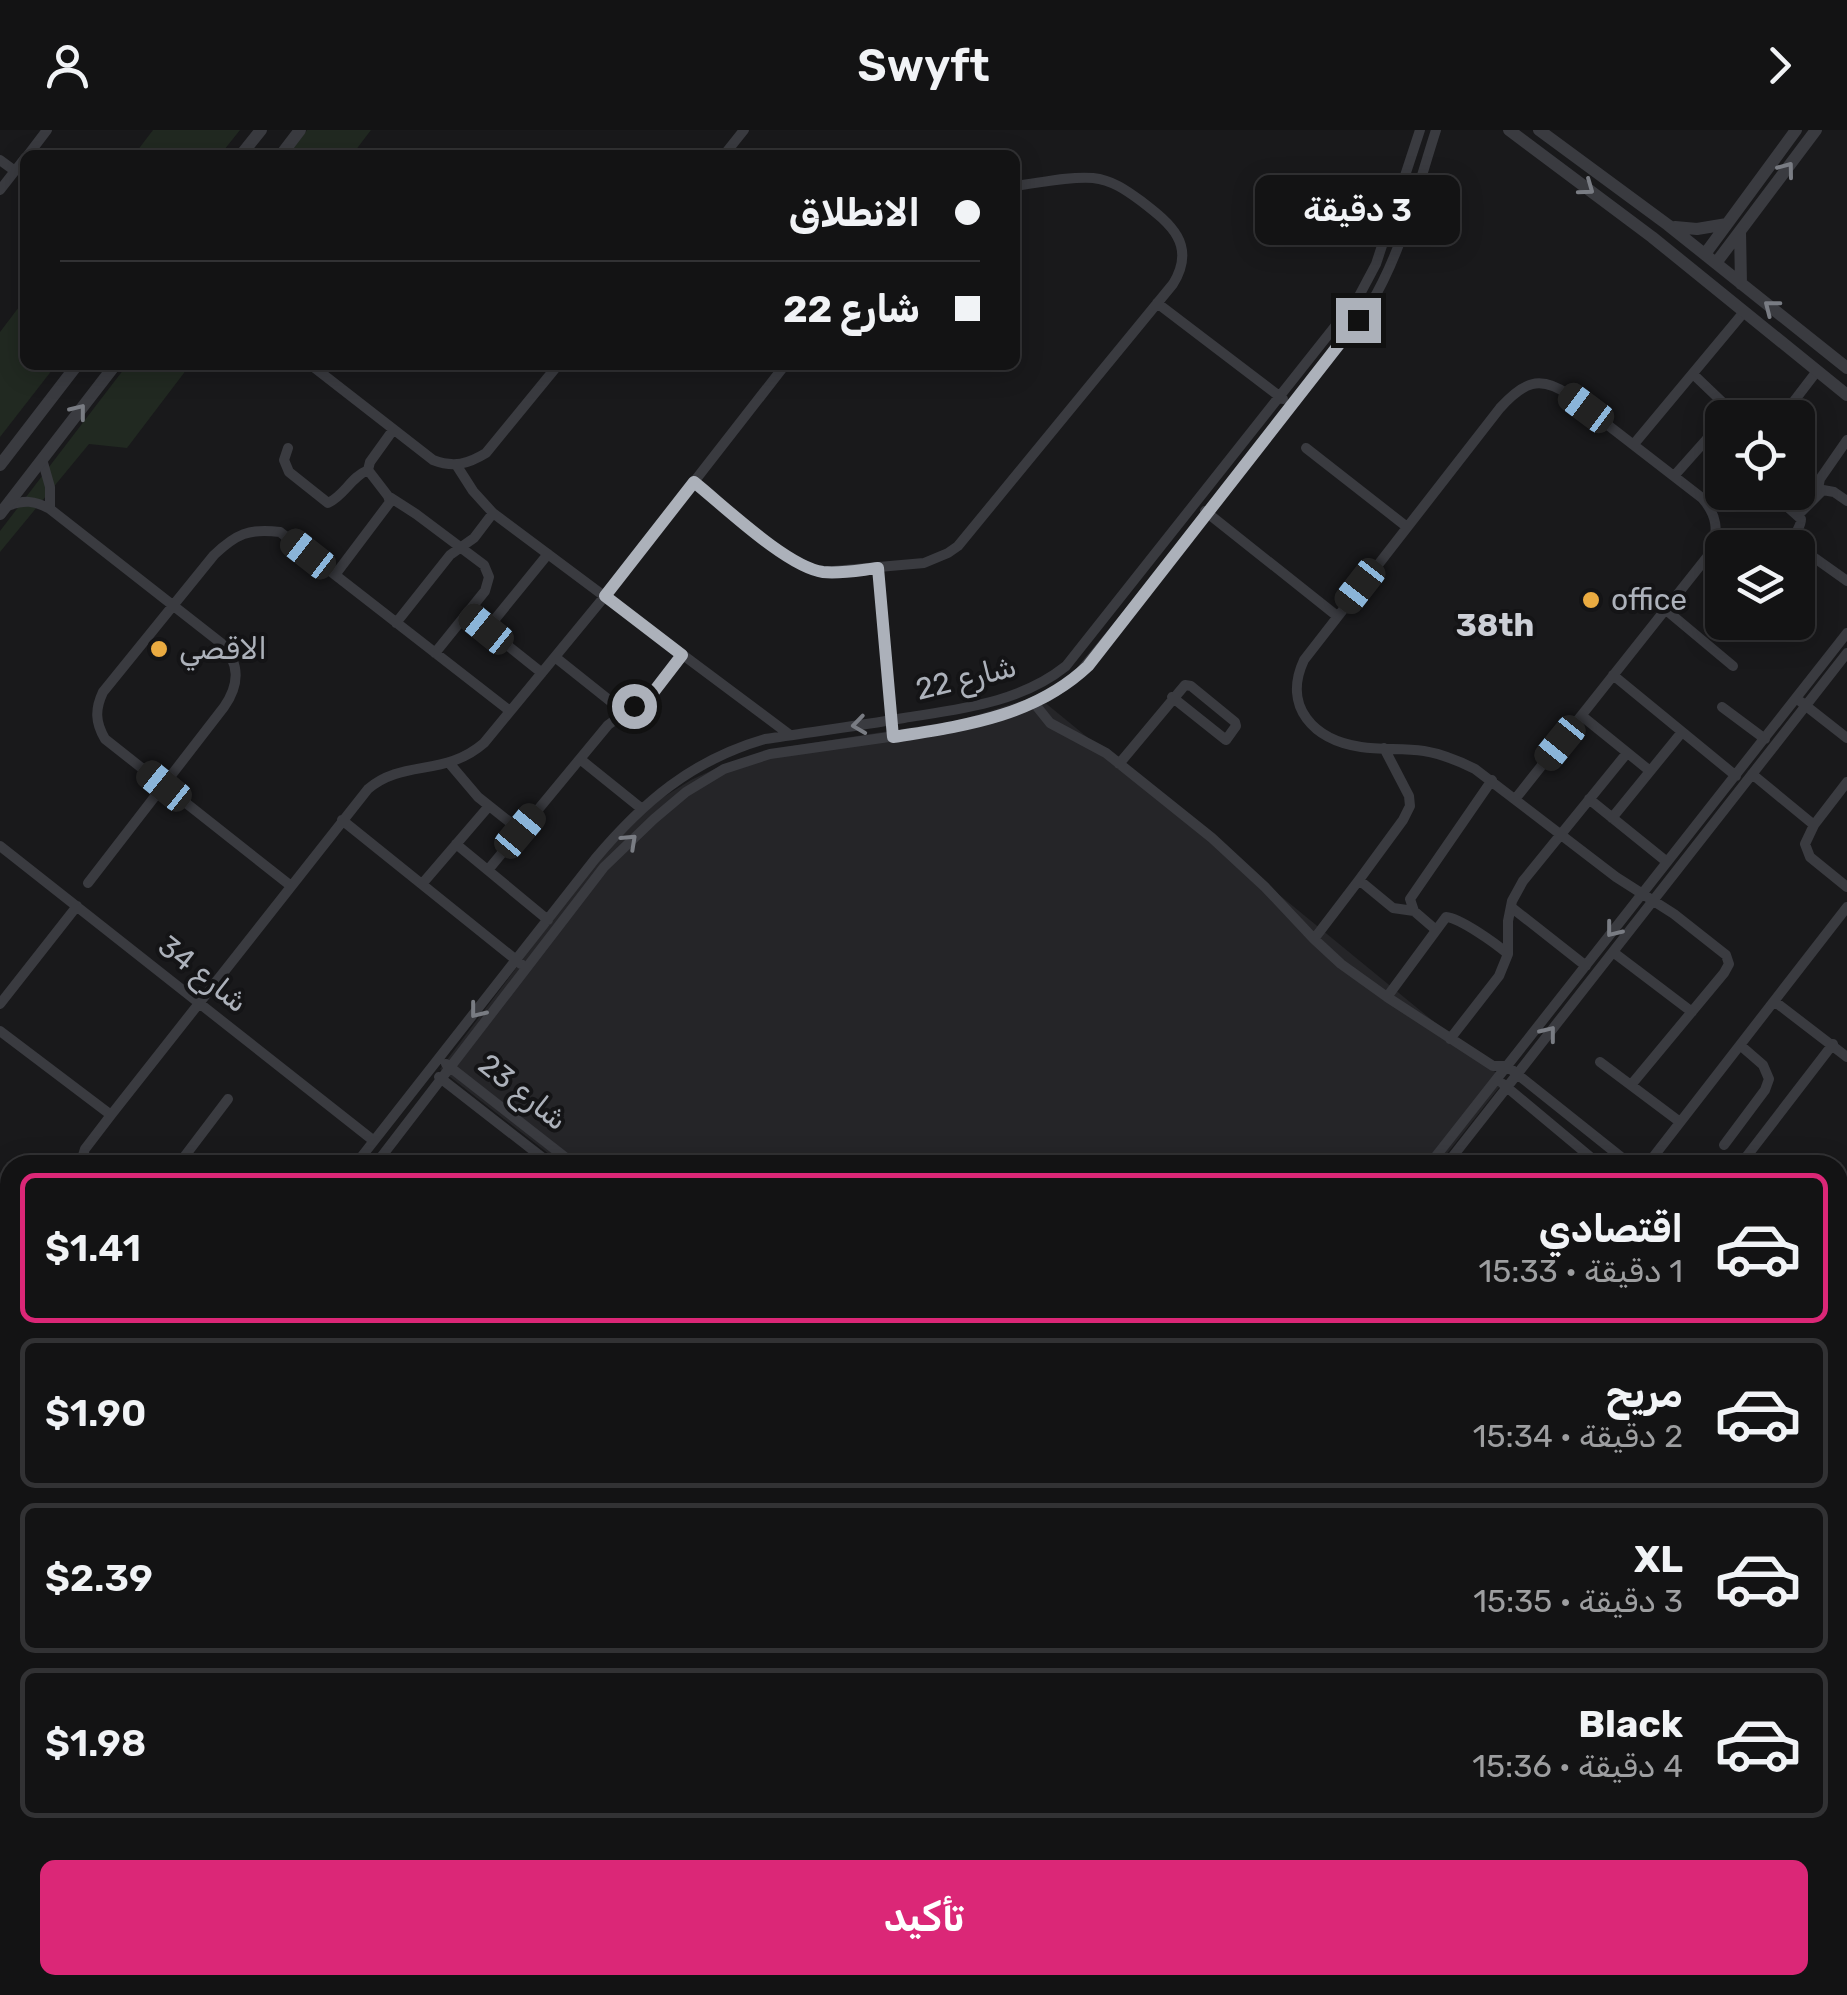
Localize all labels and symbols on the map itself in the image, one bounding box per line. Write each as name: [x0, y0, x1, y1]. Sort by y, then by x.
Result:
one-way arrow: [1775, 162, 1793, 180]
callout: 3 دقيقة: [1256, 175, 1460, 245]
one-way arrow: [1576, 176, 1594, 194]
route end: [1336, 298, 1381, 343]
one-way arrow: [1764, 301, 1782, 319]
car: [1553, 378, 1619, 438]
one-way arrow: [67, 405, 84, 423]
car: [275, 524, 341, 584]
car: [1330, 553, 1390, 619]
place label: office: [1611, 582, 1687, 618]
marker: office: [1580, 589, 1602, 611]
car: [453, 598, 519, 660]
district label: 38th: [1456, 606, 1534, 644]
place label: الاقصي: [179, 631, 267, 671]
marker: الاقصي: [148, 638, 170, 660]
street label: شارع 22: [912, 648, 1021, 710]
route start: [612, 684, 657, 729]
car: [1529, 710, 1591, 776]
one-way arrow: [851, 714, 868, 735]
car: [131, 755, 197, 817]
car: [489, 798, 551, 864]
one-way arrow: [618, 835, 637, 853]
one-way arrow: [1608, 919, 1625, 937]
street label: شارع 34: [150, 928, 255, 1022]
one-way arrow: [471, 1000, 488, 1018]
one-way arrow: [1537, 1026, 1555, 1044]
street label: شارع 23: [470, 1046, 575, 1139]

